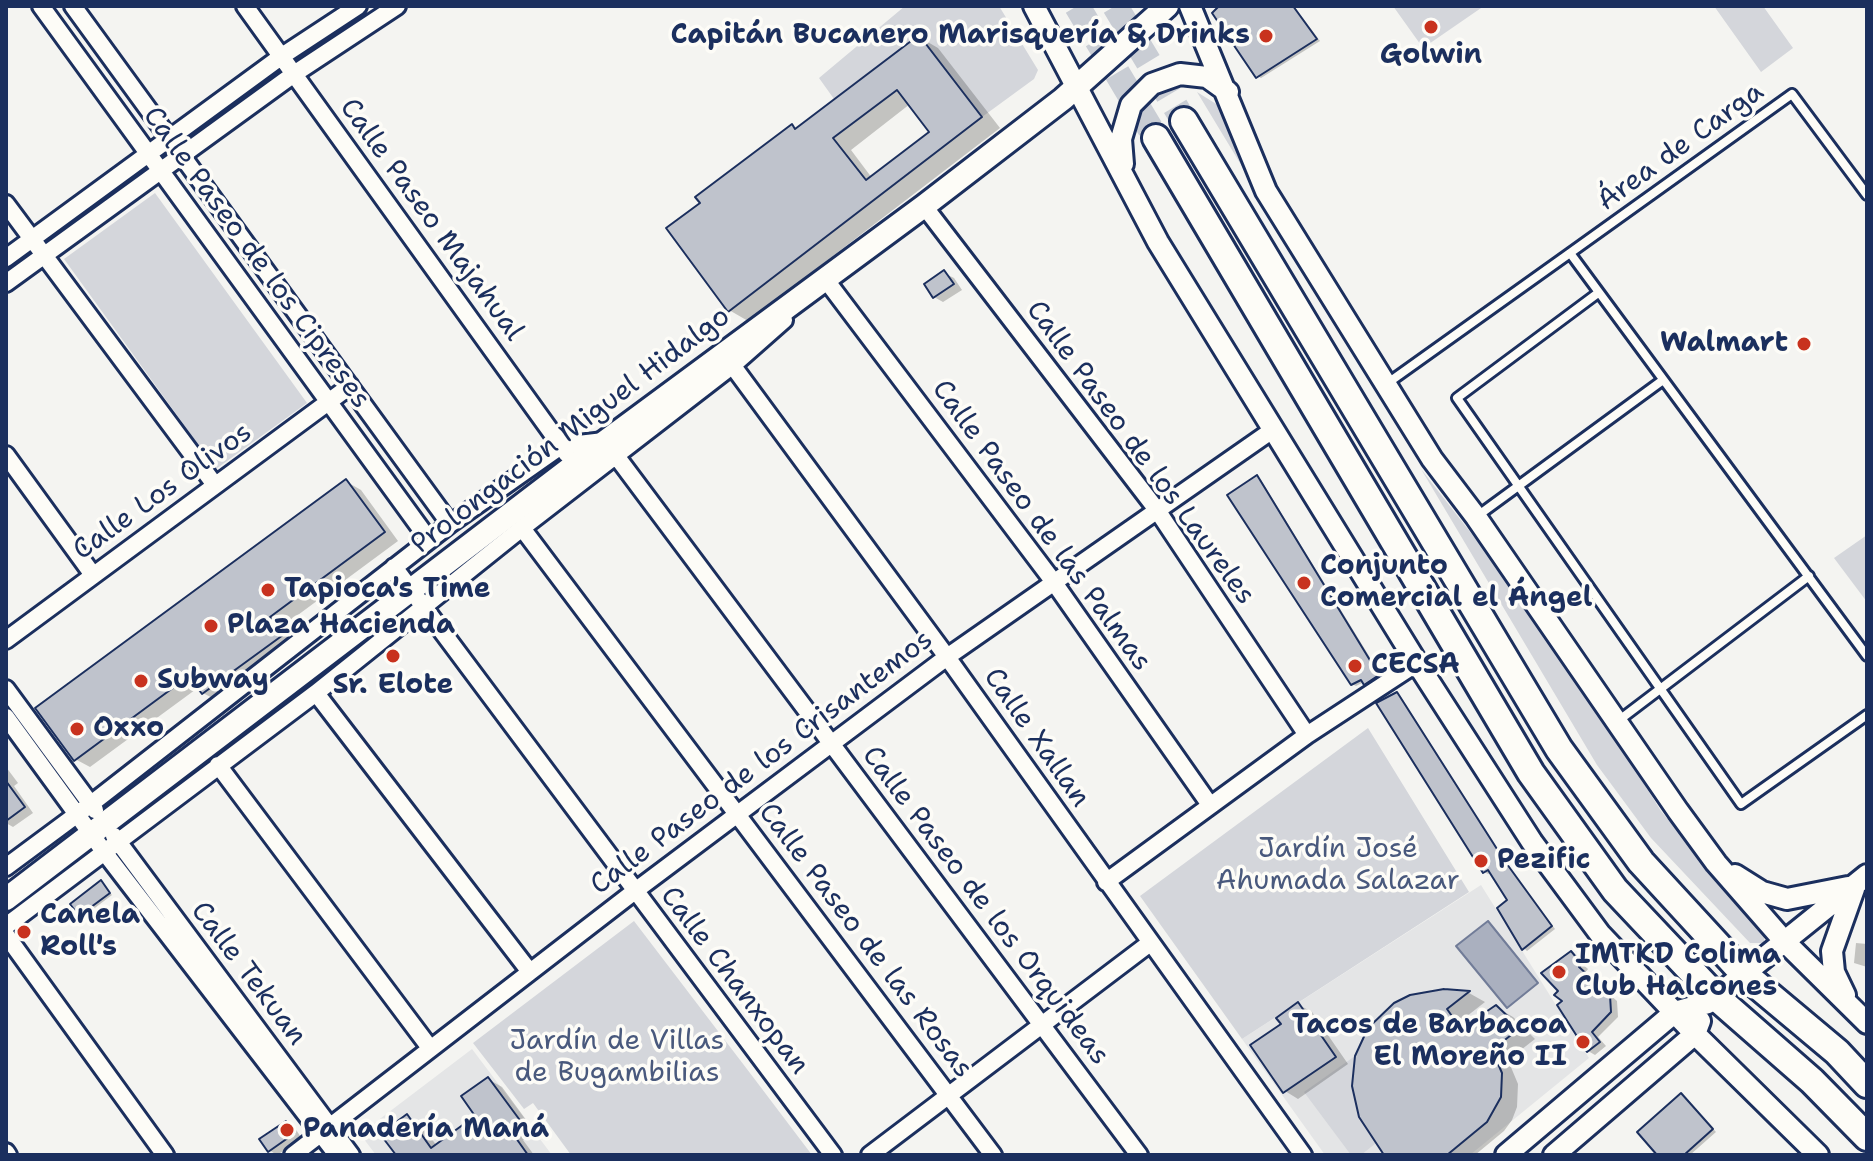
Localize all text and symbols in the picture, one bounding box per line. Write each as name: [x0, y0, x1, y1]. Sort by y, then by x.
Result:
marker: Golwin: [1422, 18, 1440, 36]
place label: Capitán Bucanero Marisquería & Drinks: [670, 19, 1250, 53]
marker: Capitán Bucanero Marisquería & Drinks: [1257, 27, 1275, 45]
place label: Golwin: [1380, 39, 1482, 73]
street label: Área de Carga: [1591, 75, 1771, 219]
street label: Calle Paseo Majahual: [332, 92, 530, 348]
street label: Calle Paseo de los Cipreses: [135, 101, 377, 415]
street label: Calle Paseo de los Laureles: [1018, 294, 1262, 612]
street label: Prolongación Miguel Hidalgo: [405, 300, 737, 562]
place label: Walmart: [1660, 327, 1788, 361]
marker: Walmart: [1795, 335, 1813, 353]
street label: Calle Paseo de las Palmas: [924, 374, 1158, 678]
street label: Calle Los Olivos: [67, 416, 259, 568]
place label: Conjunto Comercial el Ángel: [1320, 550, 1592, 616]
place label: Tapioca's Time: [284, 573, 491, 607]
marker: Conjunto Comercial el Ángel: [1295, 574, 1313, 592]
marker: Tapioca's Time: [259, 581, 277, 599]
place label: Plaza Hacienda: [227, 609, 455, 643]
marker: Plaza Hacienda: [202, 617, 220, 635]
street label: Calle Paseo de los Crisantemos: [584, 623, 940, 903]
marker: Sr. Elote: [384, 647, 402, 665]
place label: CECSA: [1371, 649, 1460, 683]
marker: CECSA: [1346, 657, 1364, 675]
street label: Calle Xallan: [976, 662, 1096, 814]
place label: Subway: [157, 664, 269, 698]
place label: Sr. Elote: [333, 669, 453, 703]
marker: Subway: [132, 672, 150, 690]
place label: Oxxo: [93, 712, 164, 746]
marker: Oxxo: [68, 720, 86, 738]
street label: Calle Paseo de los Orquideas: [854, 740, 1116, 1072]
street label: Calle Paseo de las Rosas: [751, 797, 979, 1085]
park label: Jardín José Ahumada Salazar: [1216, 833, 1460, 899]
place label: Pezific: [1497, 844, 1591, 878]
marker: Pezific: [1472, 852, 1490, 870]
street label: Calle Chanxopan: [652, 881, 816, 1081]
street label: Calle Tekuan: [183, 895, 313, 1053]
place label: Canela Roll's: [40, 899, 140, 965]
marker: Canela Roll's: [15, 923, 33, 941]
place label: IMTKD Colima Club Halcones: [1575, 939, 1781, 1005]
marker: IMTKD Colima Club Halcones: [1550, 963, 1568, 981]
place label: Tacos de Barbacoa El Moreño II: [1292, 1009, 1567, 1075]
park label: Jardín de Villas de Bugambilias: [510, 1025, 724, 1091]
marker: Tacos de Barbacoa El Moreño II: [1574, 1033, 1592, 1051]
place label: Panadería Maná: [303, 1113, 549, 1147]
marker: Panadería Maná: [278, 1121, 296, 1139]

